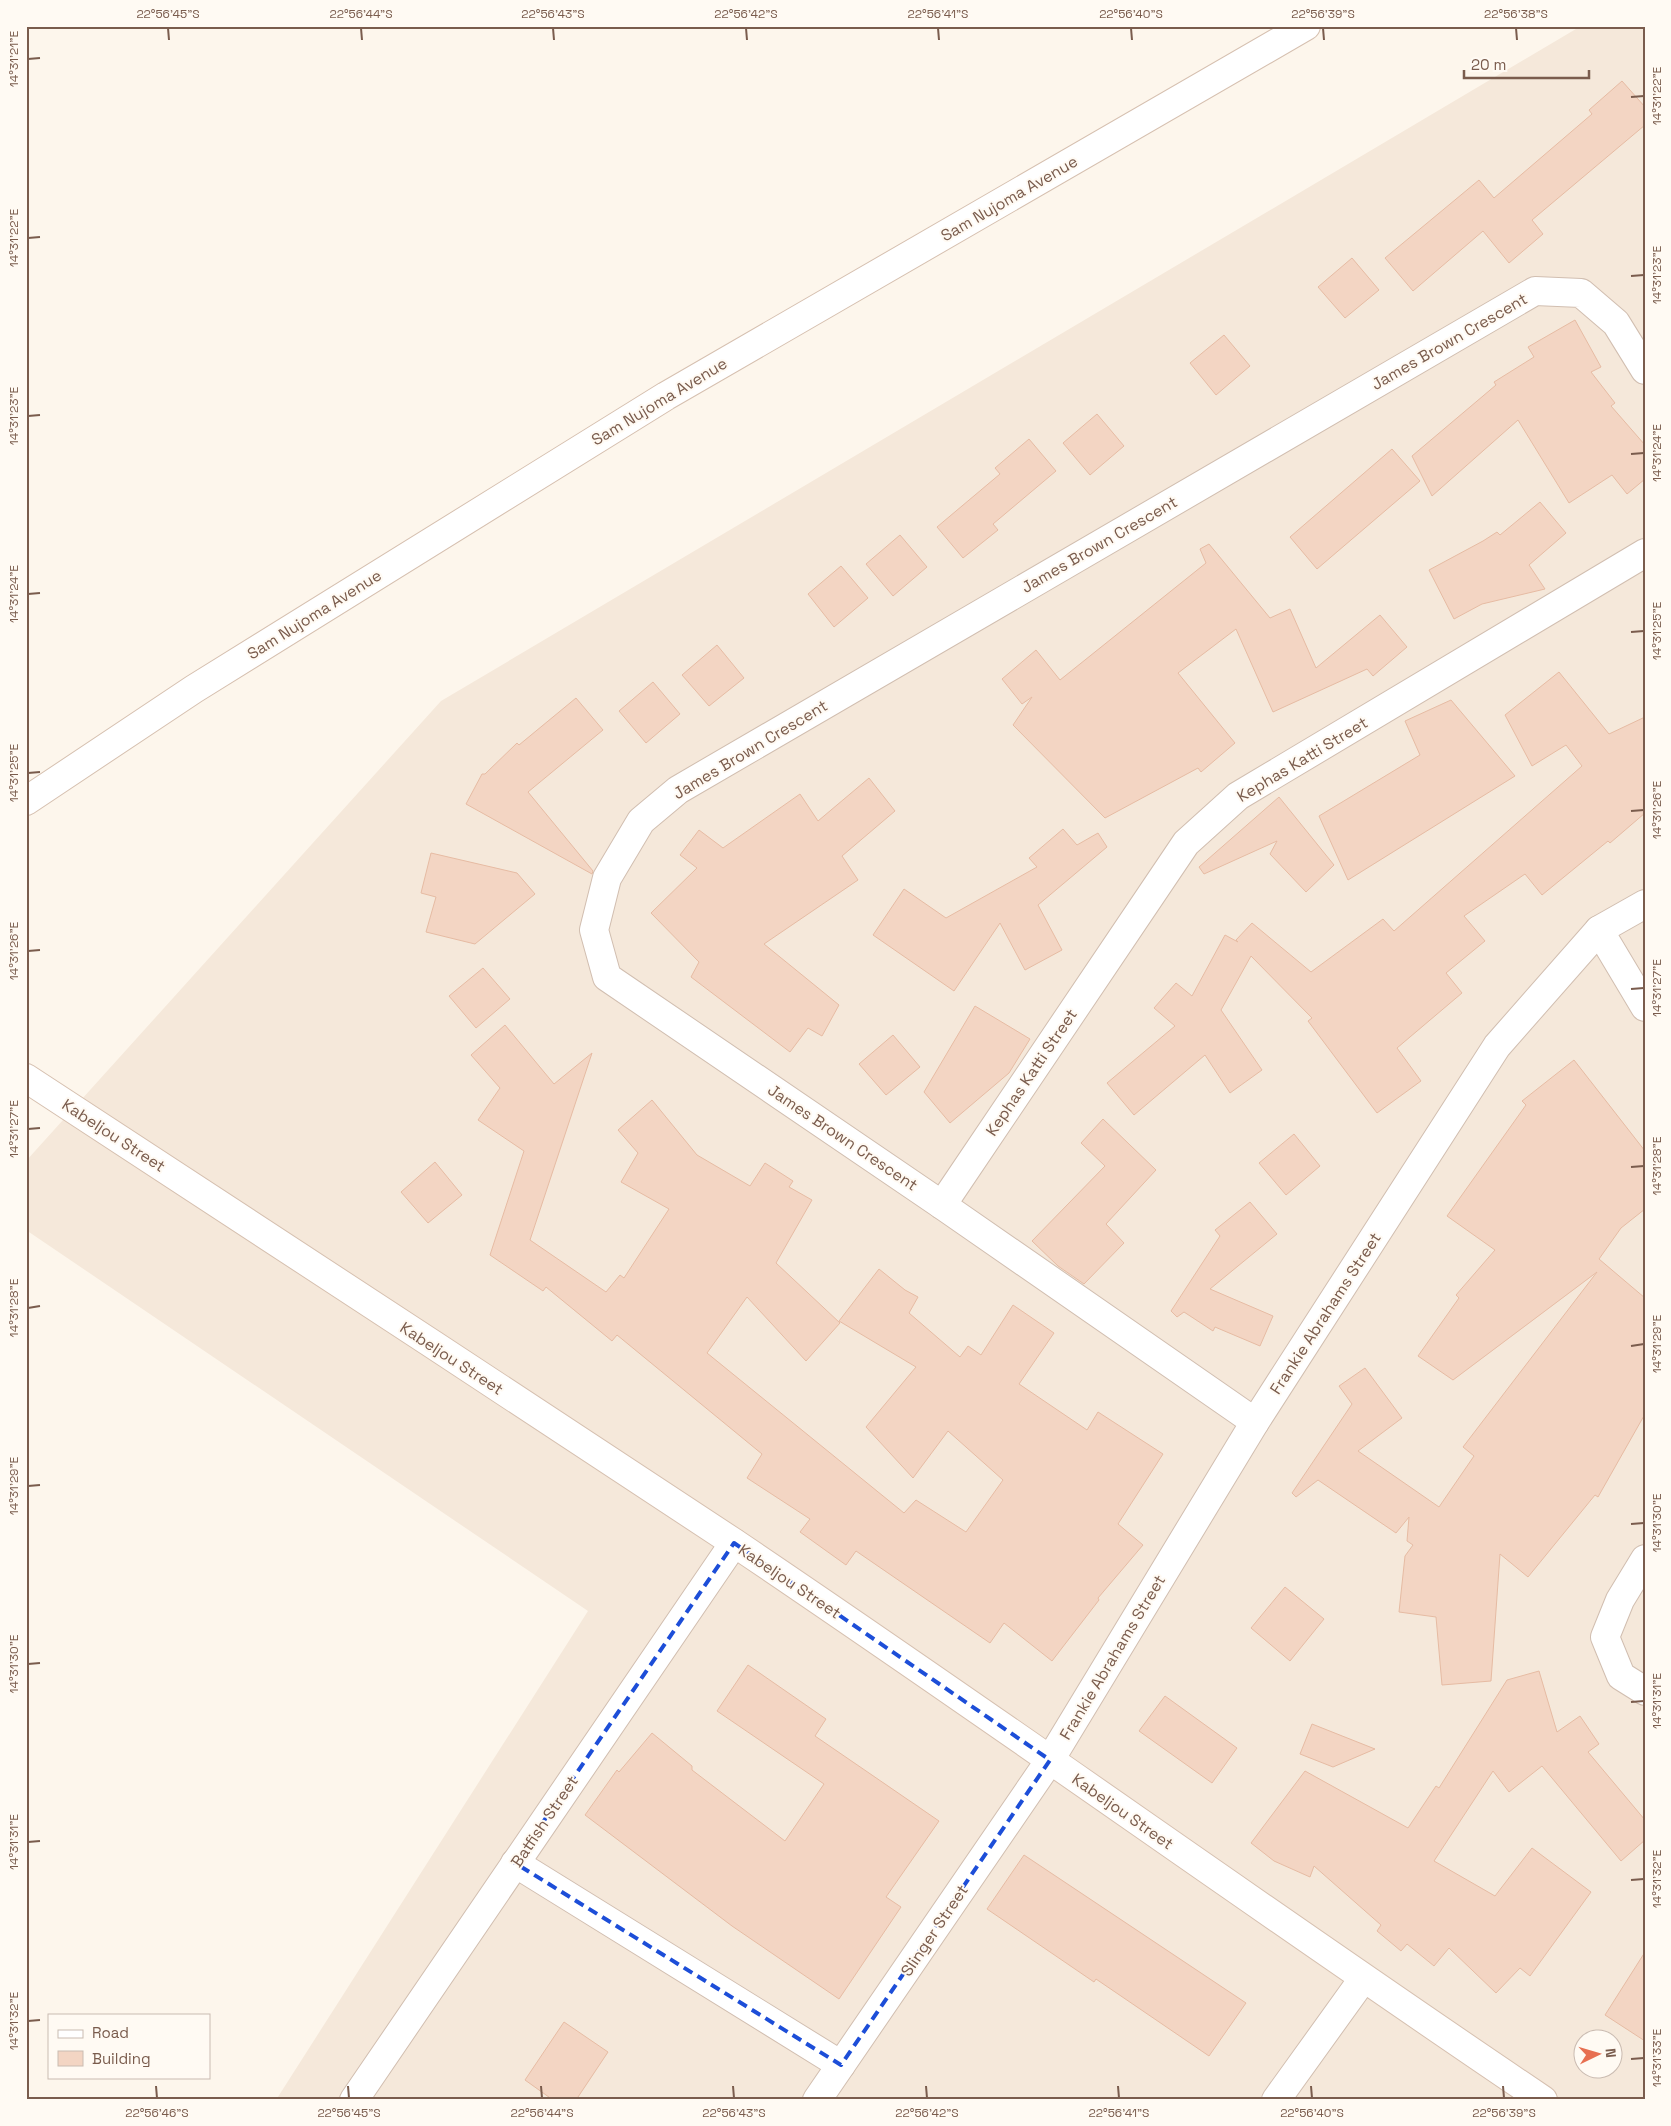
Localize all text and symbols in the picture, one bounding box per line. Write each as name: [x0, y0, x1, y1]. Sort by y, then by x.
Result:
text: 22°56'45"S: [136, 6, 200, 22]
text: 22°56'44"S: [329, 6, 393, 22]
text: 22°56'43"S: [521, 6, 585, 22]
text: 22°56'42"S: [714, 6, 778, 22]
text: 22°56'41"S: [908, 6, 968, 22]
text: 22°56'40"S: [1099, 6, 1163, 22]
text: 22°56'39"S: [1291, 6, 1355, 22]
text: 22°56'38"S: [1484, 6, 1548, 22]
text: 14°31'21"E: [6, 31, 22, 87]
scale bar: [1464, 48, 1588, 80]
text: 20 m: [1471, 55, 1506, 74]
text: 14°31'22"E: [1649, 67, 1665, 125]
street label: Sam Nujoma Avenue: [937, 151, 1081, 246]
text: 14°31'22"E: [6, 209, 22, 267]
text: 14°31'23"E: [1649, 246, 1665, 304]
street label: James Brown Crescent: [1367, 288, 1531, 395]
street label: Sam Nujoma Avenue: [588, 353, 731, 450]
text: 14°31'23"E: [6, 387, 22, 445]
text: 14°31'24"E: [1649, 424, 1665, 482]
street label: James Brown Crescent: [1017, 491, 1181, 598]
text: 14°31'24"E: [6, 565, 22, 623]
street label: Sam Nujoma Avenue: [243, 565, 385, 664]
text: 14°31'25"E: [1649, 602, 1665, 660]
street label: James Brown Crescent: [669, 695, 831, 804]
street label: Kephas Katti Street: [1233, 712, 1372, 807]
text: 14°31'25"E: [6, 744, 22, 802]
text: 14°31'26"E: [1649, 780, 1665, 839]
text: 14°31'26"E: [6, 921, 22, 980]
text: 14°31'27"E: [1649, 959, 1665, 1017]
street label: Kephas Katti Street: [981, 1005, 1082, 1140]
street label: James Brown Crescent: [764, 1079, 922, 1196]
street label: Kabeljou Street: [58, 1094, 169, 1177]
text: 14°31'27"E: [6, 1100, 22, 1158]
text: 14°31'28"E: [1649, 1136, 1665, 1195]
street label: Frankie Abrahams Street: [1265, 1228, 1386, 1398]
text: 14°31'28"E: [6, 1278, 22, 1337]
text: 14°31'29"E: [1649, 1314, 1665, 1373]
street label: Kabeljou Street: [396, 1317, 507, 1400]
text: 14°31'29"E: [6, 1456, 22, 1515]
text: 14°31'30"E: [1649, 1493, 1665, 1553]
street label: Kabeljou Street: [734, 1539, 845, 1623]
street label: Frankie Abrahams Street: [1055, 1571, 1170, 1744]
text: 14°31'30"E: [6, 1634, 22, 1694]
text: 14°31'31"E: [1649, 1673, 1665, 1729]
street label: Kabeljou Street: [1068, 1769, 1178, 1854]
street label: Batfish Street: [506, 1771, 583, 1871]
text: 14°31'31"E: [6, 1814, 22, 1870]
text: 14°31'32"E: [1649, 1849, 1665, 1908]
street label: Slinger Street: [896, 1880, 973, 1980]
text: 14°31'32"E: [6, 1991, 22, 2050]
legend: [48, 2014, 210, 2078]
text: Road: [92, 2023, 129, 2042]
north arrow: [1574, 2028, 1624, 2078]
text: 14°31'33"E: [1649, 2028, 1665, 2087]
text: N: [1602, 2047, 1620, 2058]
text: Building: [92, 2049, 151, 2068]
text: 22°56'46"S: [125, 2105, 189, 2121]
text: 22°56'45"S: [317, 2105, 381, 2121]
text: 22°56'44"S: [510, 2105, 574, 2121]
text: 22°56'43"S: [702, 2105, 766, 2121]
text: 22°56'42"S: [895, 2105, 959, 2121]
text: 22°56'41"S: [1089, 2105, 1149, 2121]
text: 22°56'40"S: [1280, 2105, 1344, 2121]
text: 22°56'39"S: [1472, 2105, 1536, 2121]

